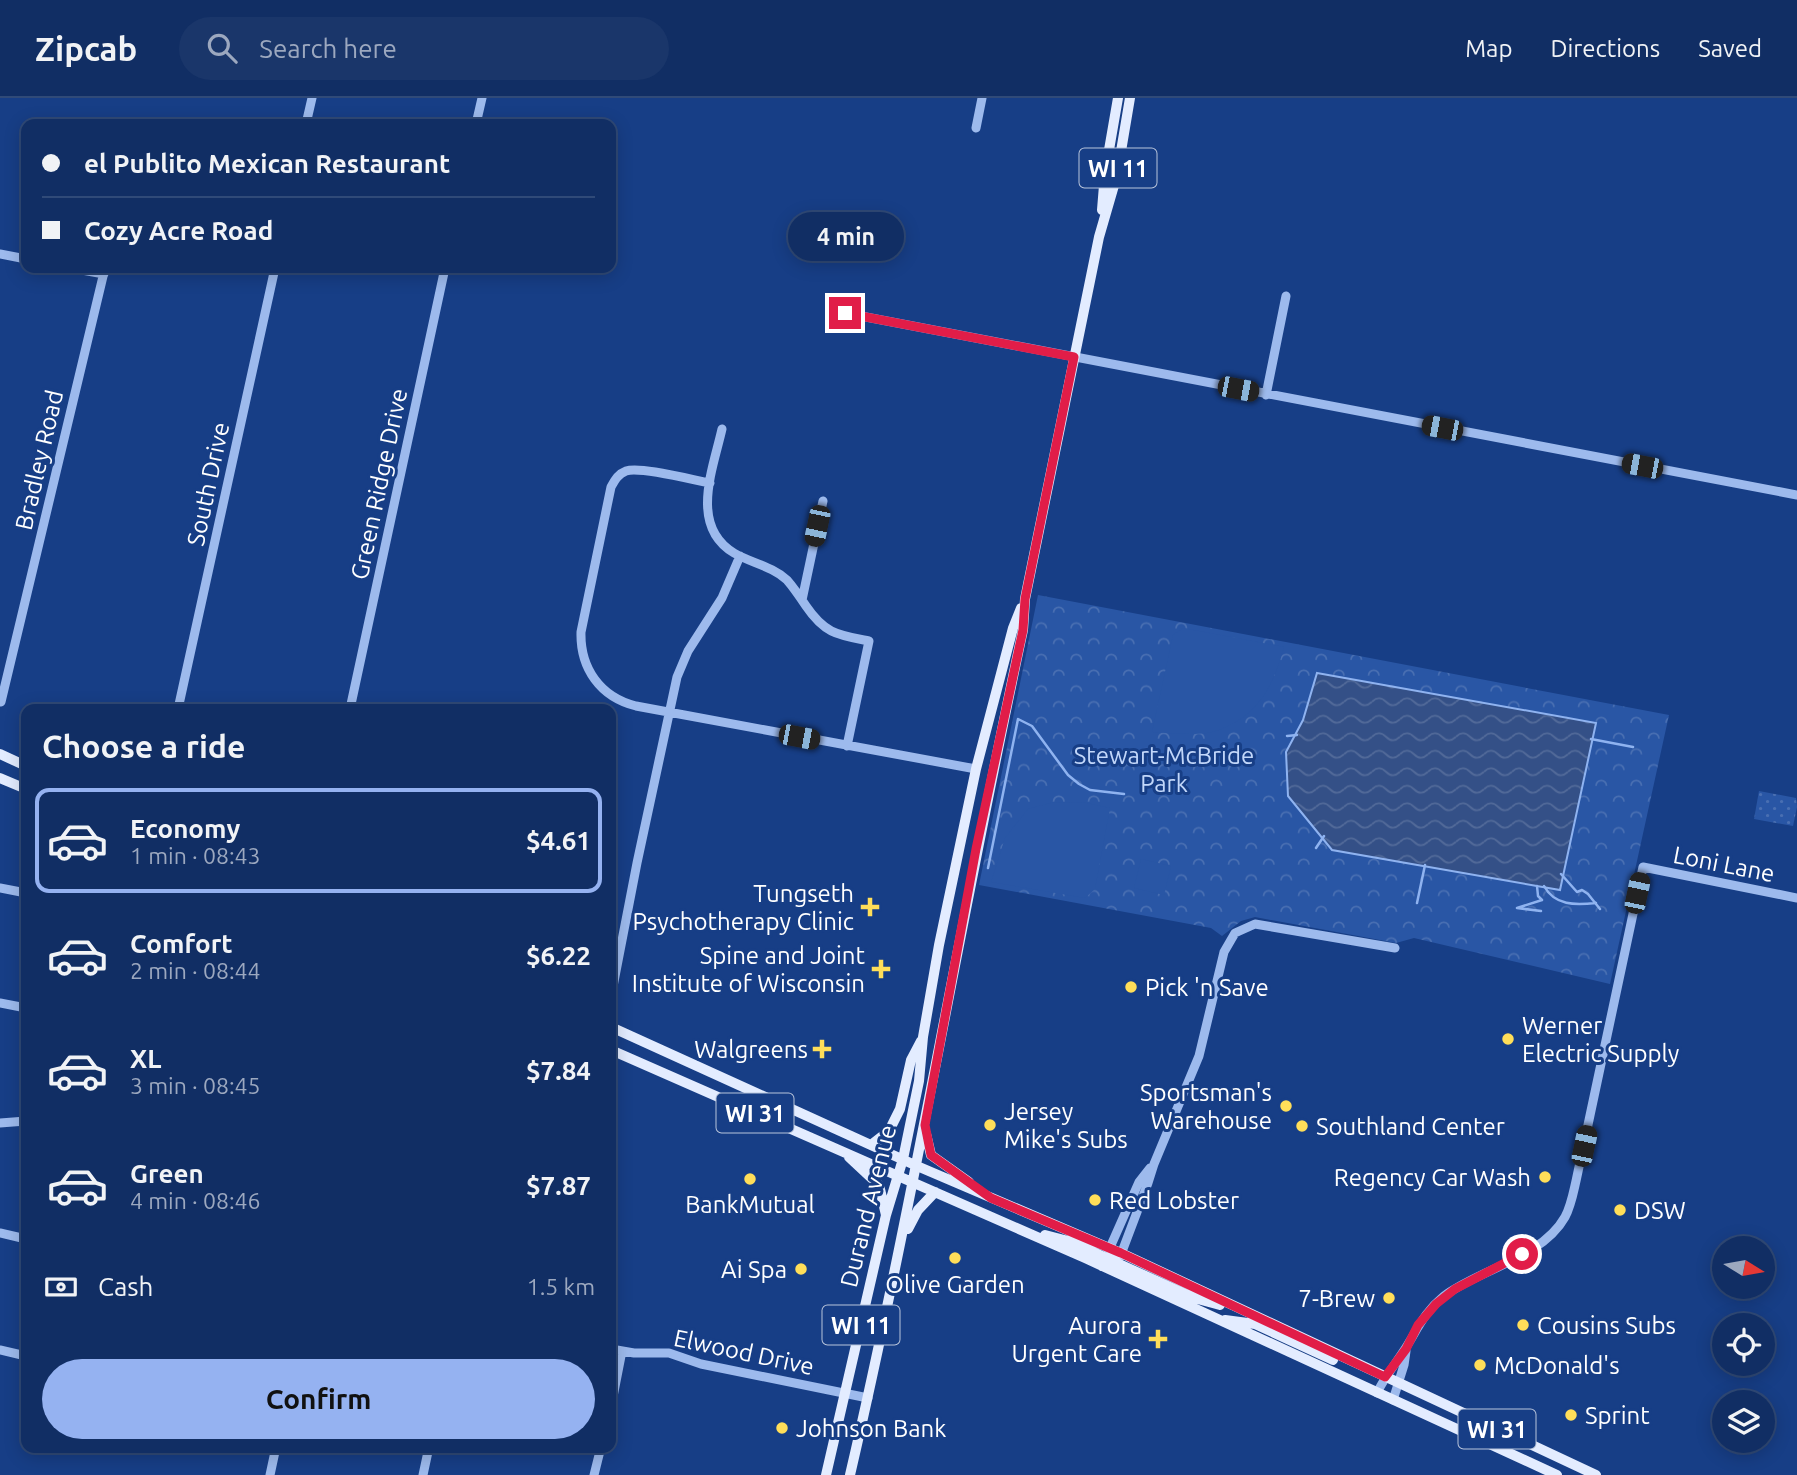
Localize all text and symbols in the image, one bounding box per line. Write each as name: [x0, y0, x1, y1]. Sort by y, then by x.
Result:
search box: [179, 17, 669, 80]
icon: search: [203, 29, 241, 67]
text: Zipcab: [35, 30, 137, 67]
text: Search here: [259, 34, 397, 63]
text: Map: [1465, 35, 1512, 62]
text: Directions: [1550, 35, 1660, 62]
text: Saved: [1698, 35, 1762, 62]
road number: WI 11: [1080, 148, 1156, 188]
text: el Publito Mexican Restaurant: [84, 149, 450, 178]
callout: 4 min: [787, 212, 903, 260]
text: Cozy Acre Road: [84, 216, 273, 245]
text: 4 min: [817, 224, 875, 249]
route end: [829, 297, 861, 329]
car: [1216, 375, 1261, 403]
street label: Green Ridge Drive: [346, 386, 412, 582]
street label: Bradley Road: [10, 387, 68, 533]
car: [1420, 414, 1465, 442]
street label: South Drive: [182, 420, 234, 548]
car: [1620, 452, 1665, 480]
car: [803, 503, 832, 549]
car: [777, 723, 822, 751]
text: Choose a ride: [42, 728, 245, 764]
park label: Stewart-McBride Park: [1074, 742, 1254, 797]
icon: car: [46, 809, 109, 872]
text: Economy: [130, 814, 240, 843]
text: $4.61: [526, 826, 591, 855]
street label: Loni Lane: [1671, 841, 1777, 887]
text: 1 min · 08:43: [130, 843, 261, 868]
car: [1623, 870, 1652, 916]
place label: Tungseth Psychotherapy Clinic: [632, 880, 854, 935]
marker: Tungseth Psychotherapy Clinic: [860, 897, 880, 917]
icon: car: [46, 924, 109, 987]
text: Comfort: [130, 929, 233, 958]
text: $6.22: [526, 941, 591, 970]
place label: Spine and Joint Institute of Wisconsin: [632, 942, 866, 997]
text: 2 min · 08:44: [130, 958, 261, 983]
marker: Spine and Joint Institute of Wisconsin: [871, 959, 891, 979]
place label: Pick 'n Save: [1145, 974, 1269, 1001]
marker: Pick 'n Save: [1123, 979, 1139, 995]
place label: Werner Electric Supply: [1522, 1012, 1680, 1067]
marker: Werner Electric Supply: [1500, 1031, 1516, 1047]
place label: Walgreens: [694, 1036, 808, 1063]
icon: car: [46, 1039, 109, 1102]
marker: Walgreens: [814, 1041, 830, 1057]
text: XL: [130, 1044, 161, 1073]
text: $7.84: [526, 1056, 591, 1085]
text: 3 min · 08:45: [130, 1073, 261, 1098]
place label: Sportsman's Warehouse: [1140, 1079, 1272, 1134]
road number: WI 31: [716, 1094, 794, 1132]
place label: Jersey Mike's Subs: [1004, 1098, 1128, 1153]
marker: Sportsman's Warehouse: [1278, 1098, 1294, 1114]
place label: Southland Center: [1316, 1113, 1505, 1140]
marker: Jersey Mike's Subs: [982, 1117, 998, 1133]
marker: Southland Center: [1294, 1118, 1310, 1134]
street label: Durand Avenue: [835, 1122, 901, 1290]
car: [1570, 1123, 1599, 1169]
icon: car: [46, 1154, 109, 1217]
text: Green: [130, 1159, 204, 1188]
place label: Regency Car Wash: [1334, 1164, 1531, 1191]
marker: Regency Car Wash: [1537, 1169, 1553, 1185]
text: $7.87: [526, 1171, 591, 1200]
marker: BankMutual: [742, 1171, 758, 1187]
place label: Red Lobster: [1109, 1187, 1239, 1214]
text: 4 min · 08:46: [130, 1188, 261, 1213]
place label: BankMutual: [685, 1191, 815, 1218]
marker: Red Lobster: [1087, 1192, 1103, 1208]
place label: DSW: [1634, 1197, 1686, 1224]
marker: DSW: [1612, 1202, 1628, 1218]
north arrow: [1712, 1236, 1774, 1298]
map controls: [1712, 1236, 1775, 1453]
route start: [1506, 1238, 1538, 1270]
marker: Olive Garden: [947, 1250, 963, 1266]
place label: Ai Spa: [721, 1256, 787, 1283]
marker: Ai Spa: [793, 1261, 809, 1277]
icon: cash: [42, 1268, 80, 1306]
place label: Olive Garden: [885, 1271, 1025, 1298]
text: Cash: [98, 1272, 153, 1301]
text: 1.5 km: [527, 1274, 595, 1299]
place label: 7-Brew: [1298, 1285, 1375, 1312]
marker: 7-Brew: [1381, 1290, 1397, 1306]
road number: WI 11: [822, 1306, 900, 1344]
place label: Aurora Urgent Care: [1011, 1312, 1142, 1367]
place label: Cousins Subs: [1537, 1312, 1676, 1339]
button: locate: [1712, 1313, 1775, 1376]
marker: Cousins Subs: [1515, 1317, 1531, 1333]
street label: Elwood Drive: [671, 1324, 817, 1380]
marker: Aurora Urgent Care: [1148, 1329, 1168, 1349]
place label: McDonald's: [1494, 1352, 1620, 1379]
marker: McDonald's: [1472, 1357, 1488, 1373]
button: Confirm: [42, 1359, 595, 1439]
button: layers: [1712, 1390, 1775, 1453]
place label: Sprint: [1585, 1402, 1650, 1429]
marker: Sprint: [1563, 1407, 1579, 1423]
road number: WI 31: [1458, 1410, 1536, 1448]
place label: Johnson Bank: [796, 1415, 946, 1442]
marker: Johnson Bank: [774, 1420, 790, 1436]

